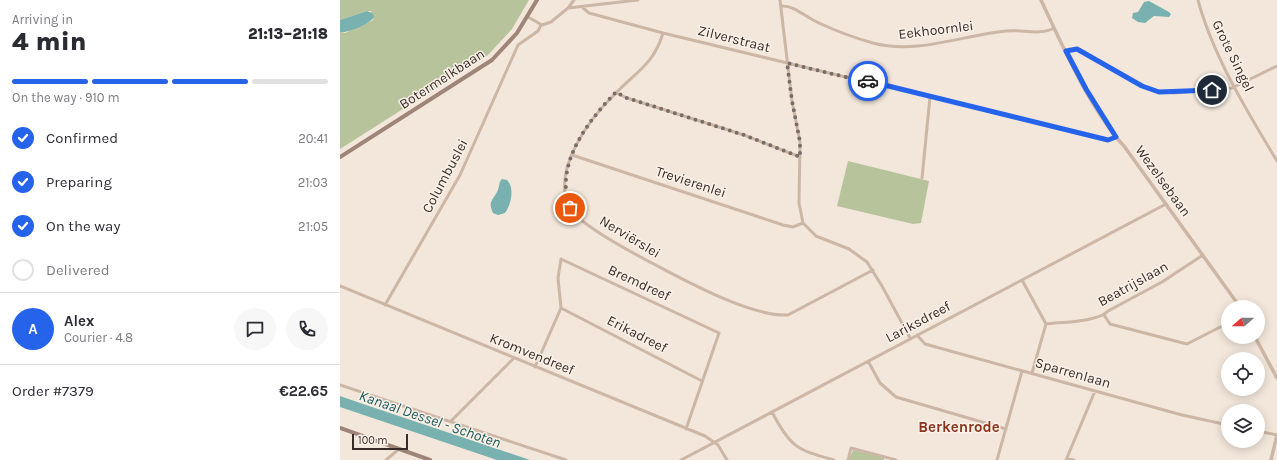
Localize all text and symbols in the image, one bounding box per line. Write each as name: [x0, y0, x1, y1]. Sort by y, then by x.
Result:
text: Arriving in: [12, 12, 73, 27]
street label: Eekhoornlei: [897, 17, 975, 43]
street label: Grote Singel: [1208, 17, 1258, 95]
street label: Zilverstraat: [696, 22, 772, 56]
text: 21:13–21:18: [248, 25, 328, 43]
text: 4 min: [12, 26, 87, 57]
street label: Botermelkbaan: [396, 45, 488, 113]
courier: [848, 61, 888, 101]
icon: car: [857, 70, 879, 92]
pin: [1195, 73, 1229, 107]
icon: home: [1201, 79, 1223, 101]
text: On the way · 910 m: [12, 90, 120, 105]
icon: check: [12, 127, 34, 149]
text: Confirmed: [46, 129, 118, 147]
text: 20:41: [298, 131, 328, 146]
street label: Columbuslei: [418, 136, 472, 216]
street label: Wezelsebaan: [1132, 142, 1194, 220]
street label: Trevierenlei: [654, 163, 728, 201]
icon: check: [12, 171, 34, 193]
text: Preparing: [46, 173, 112, 191]
text: 21:03: [298, 175, 328, 190]
pin: [553, 191, 587, 225]
icon: bag: [559, 197, 581, 219]
street label: Nerviërslei: [597, 212, 663, 262]
icon: check: [12, 215, 34, 237]
text: On the way: [46, 217, 120, 235]
text: 21:05: [298, 219, 328, 234]
street label: Beatrijslaan: [1095, 258, 1171, 310]
text: Delivered: [46, 261, 110, 279]
street label: Bremdreef: [605, 261, 673, 305]
street label: Lariksdreef: [883, 298, 954, 346]
north arrow: [1221, 300, 1265, 344]
map controls: [1221, 300, 1265, 448]
button: chat: [234, 308, 276, 350]
button: phone: [286, 308, 328, 350]
text: Alex: [64, 312, 94, 330]
street label: Erikadreef: [604, 312, 670, 356]
text: A: [28, 320, 38, 338]
street label: Kromvendreef: [487, 329, 577, 379]
text: Courier · 4.8: [64, 330, 133, 345]
button: locate: [1221, 352, 1265, 396]
street label: Sparrenlaan: [1033, 354, 1113, 392]
text: Order #7379: [12, 382, 94, 400]
text: €22.65: [279, 382, 328, 400]
water label: Kanaal Dessel - Schoten: [357, 386, 503, 452]
button: layers: [1221, 404, 1265, 448]
district label: Berkenrode: [918, 418, 1000, 436]
scale bar: [352, 432, 408, 451]
text: 100 m: [358, 434, 388, 447]

